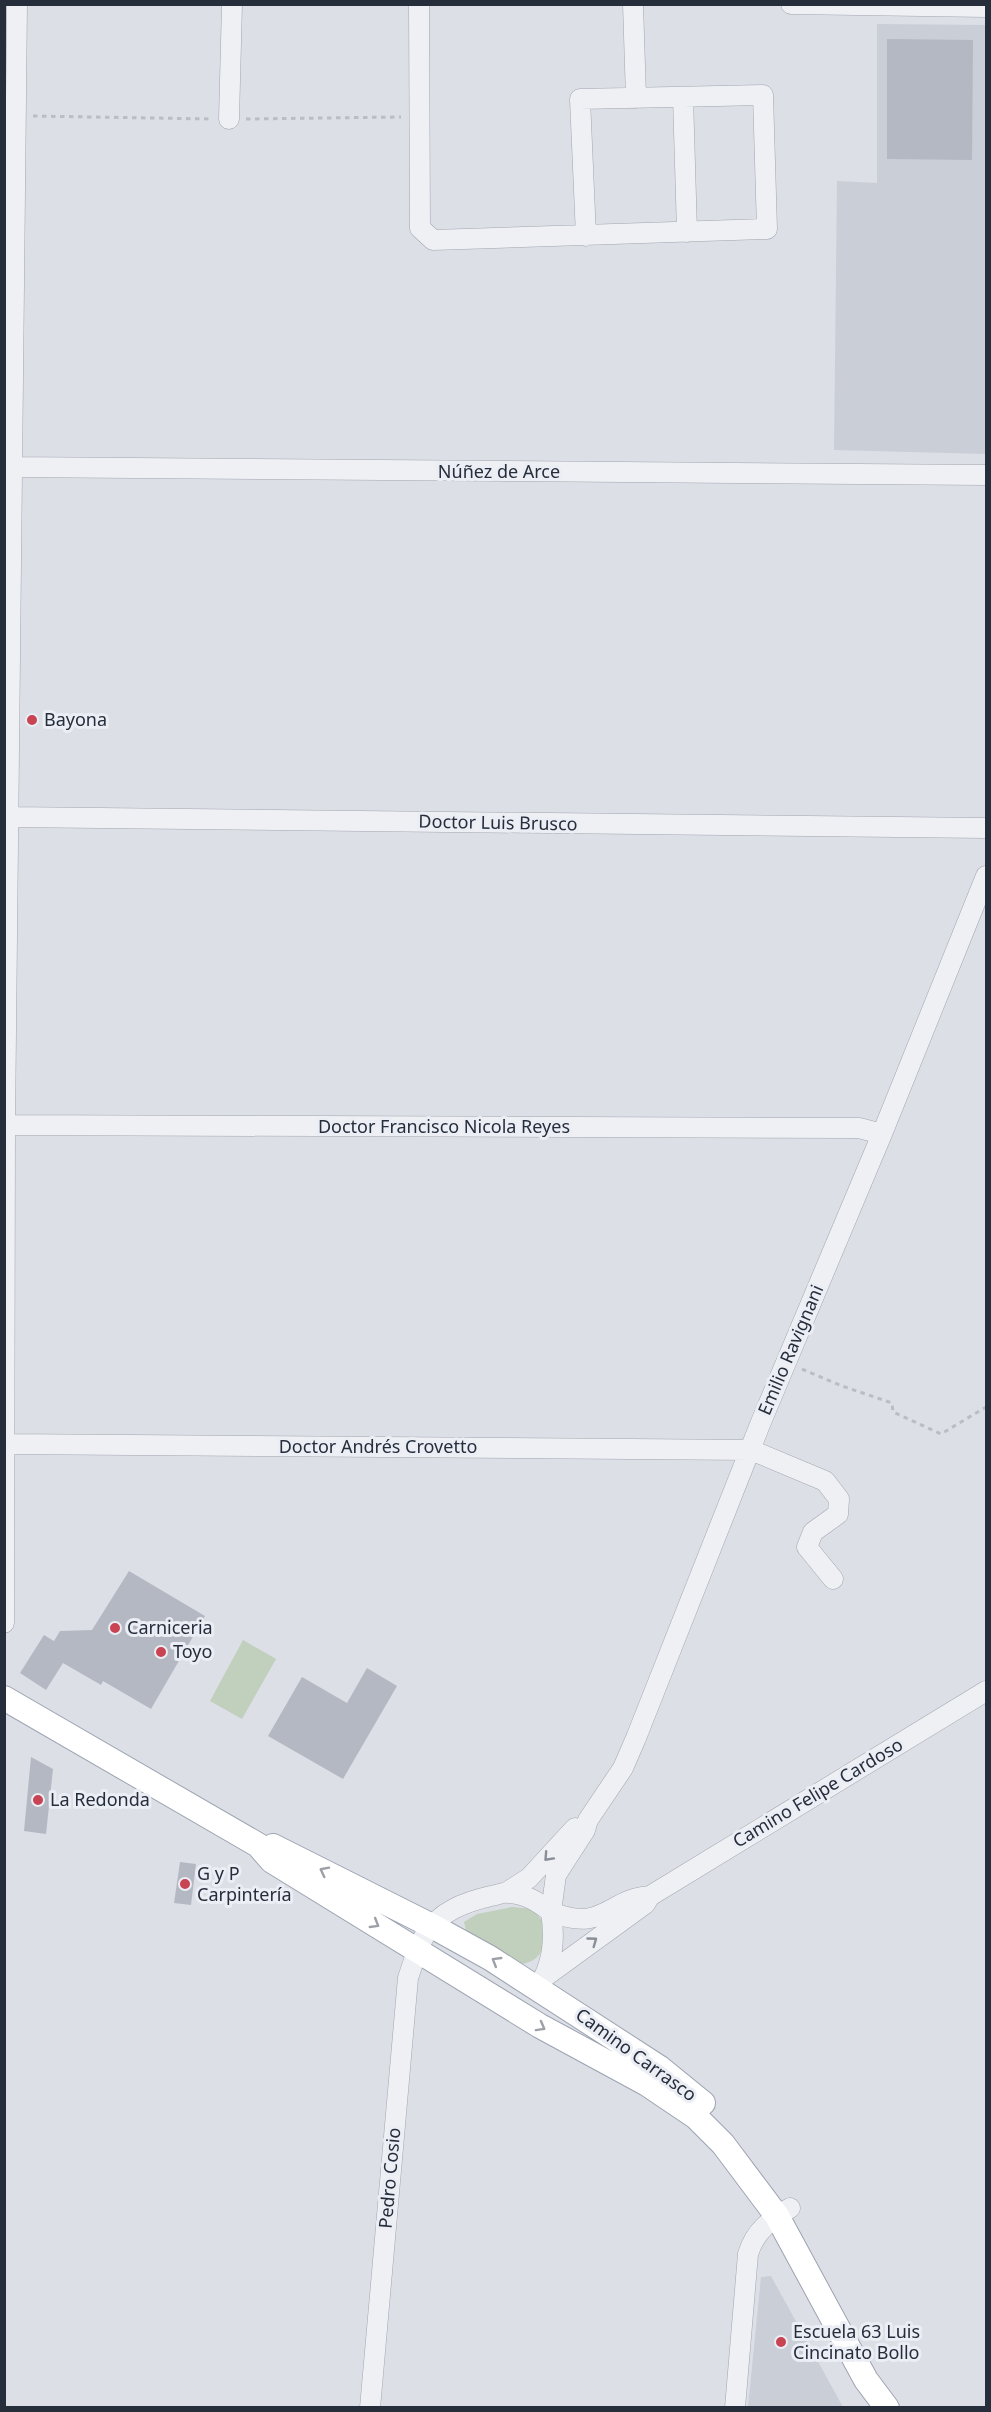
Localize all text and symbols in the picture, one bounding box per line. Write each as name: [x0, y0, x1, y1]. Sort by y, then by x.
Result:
street label: Núñez de Arce: [438, 459, 560, 483]
place label: Bayona: [44, 707, 107, 731]
marker: Bayona: [25, 713, 39, 727]
street label: Doctor Luis Brusco: [418, 809, 578, 835]
street label: Doctor Francisco Nicola Reyes: [318, 1114, 570, 1138]
street label: Emilio Ravignani: [752, 1281, 828, 1418]
street label: Doctor Andrés Crovetto: [279, 1434, 477, 1458]
place label: Carniceria: [127, 1615, 213, 1639]
marker: Carniceria: [108, 1621, 122, 1635]
place label: Toyo: [173, 1639, 212, 1663]
marker: Toyo: [154, 1645, 168, 1659]
street label: Camino Felipe Cardoso: [728, 1732, 907, 1852]
place label: La Redonda: [50, 1787, 150, 1811]
marker: La Redonda: [31, 1793, 45, 1807]
one-way arrow: [544, 1850, 555, 1860]
place label: G y P Carpintería: [197, 1861, 292, 1906]
one-way arrow: [319, 1866, 330, 1878]
marker: G y P Carpintería: [178, 1877, 192, 1891]
one-way arrow: [369, 1916, 379, 1928]
one-way arrow: [586, 1938, 597, 1949]
one-way arrow: [492, 1957, 502, 1969]
street label: Camino Carrasco: [571, 2002, 702, 2106]
one-way arrow: [535, 2020, 545, 2031]
street label: Pedro Cosio: [373, 2126, 405, 2229]
place label: Escuela 63 Luis Cincinato Bollo: [793, 2319, 920, 2364]
marker: Escuela 63 Luis Cincinato Bollo: [774, 2335, 788, 2349]

